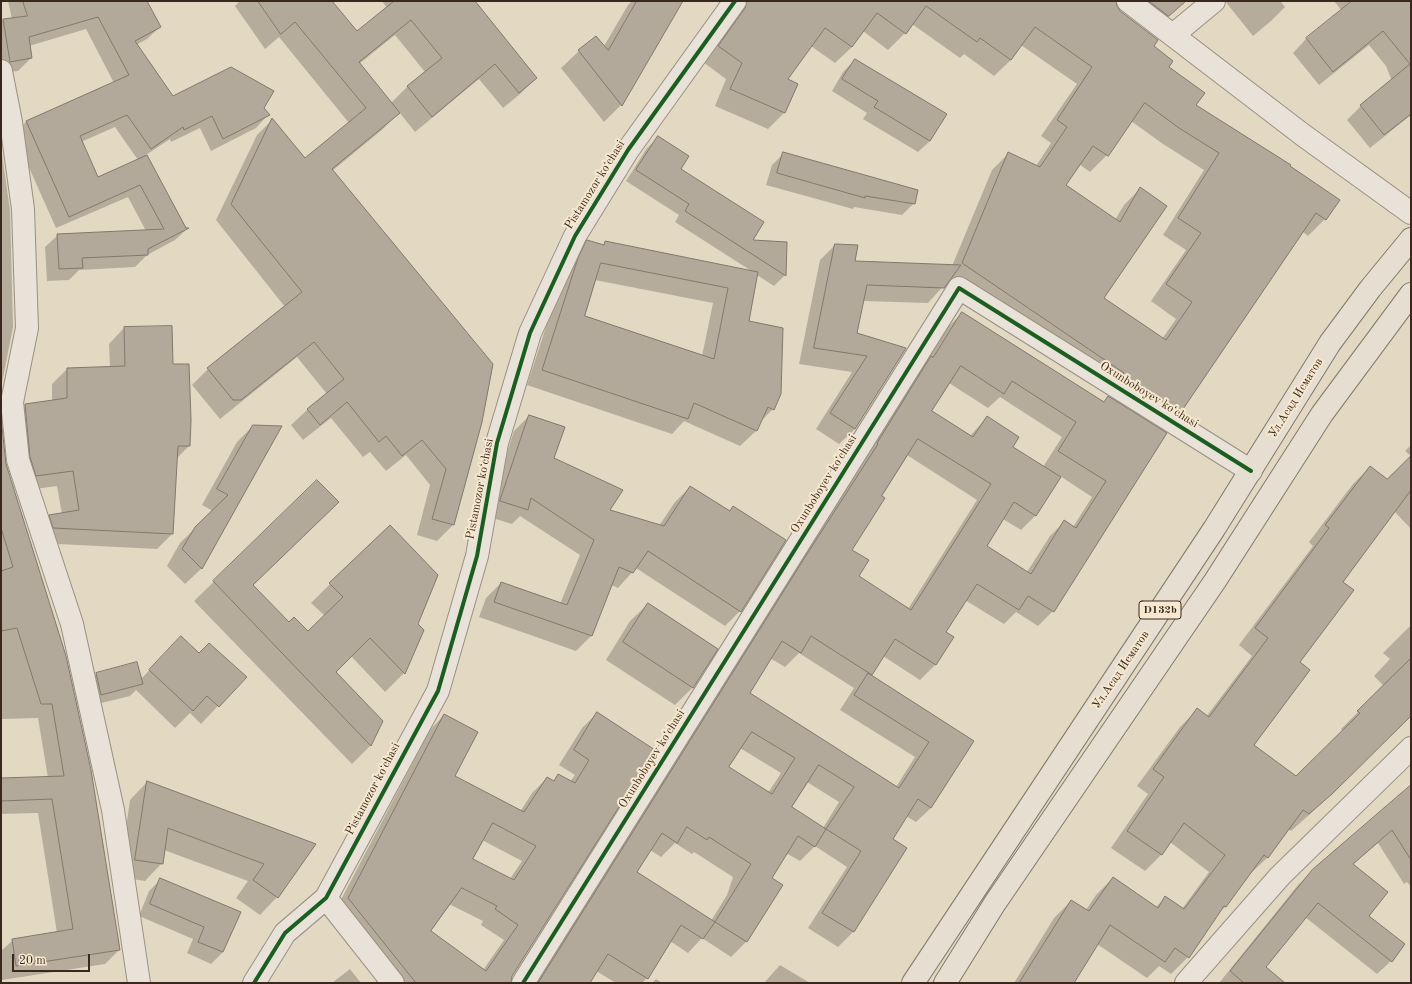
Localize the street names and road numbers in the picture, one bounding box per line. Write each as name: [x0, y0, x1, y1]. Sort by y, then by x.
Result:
street label: Pistamozor koʻchasi: [562, 138, 628, 232]
street label: Ул.Асад Исматов: [1266, 356, 1326, 440]
street label: Oxunboboyev koʻchasi: [1097, 359, 1201, 431]
street label: Oxunboboyev koʻchasi: [788, 432, 860, 536]
street label: Pistamozor koʻchasi: [463, 437, 497, 541]
road number: D132b: [1139, 601, 1181, 619]
street label: Ул.Асад Исматов: [1090, 628, 1152, 712]
street label: Oxunboboyev koʻchasi: [616, 707, 688, 811]
street label: Pistamozor koʻchasi: [343, 740, 403, 838]

